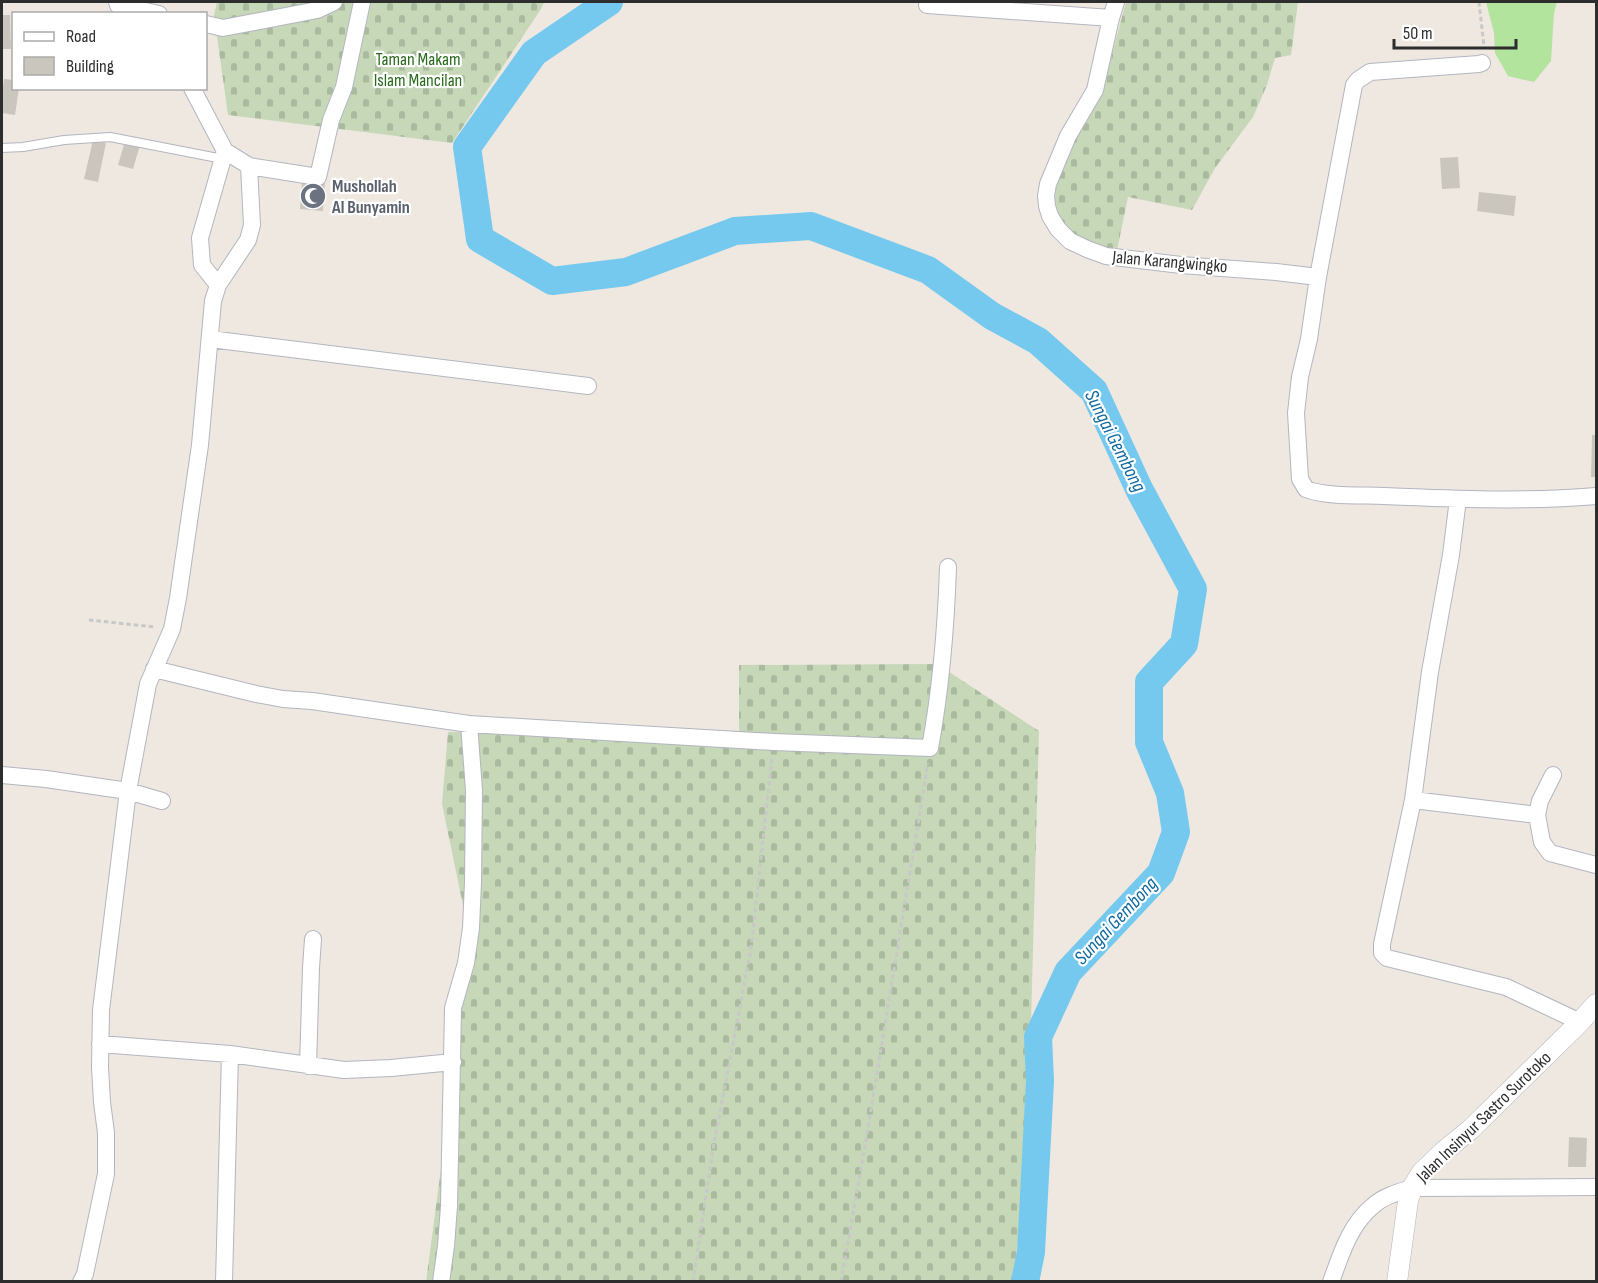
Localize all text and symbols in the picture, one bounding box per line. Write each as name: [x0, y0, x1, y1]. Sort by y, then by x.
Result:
legend: [12, 12, 207, 90]
scale bar: [1394, 12, 1516, 50]
text: 50 m: [1403, 23, 1433, 44]
text: Road: [66, 26, 96, 47]
park label: Taman Makam Islam Mancilan: [374, 49, 462, 91]
text: Building: [66, 56, 114, 77]
place label: Mushollah Al Bunyamin: [331, 176, 410, 218]
mosque icon: Mushollah Al Bunyamin: [298, 181, 328, 211]
street label: Jalan Karangwingko: [1111, 246, 1228, 277]
water label: Sungai Gembong: [1079, 386, 1151, 496]
water label: Sungai Gembong: [1069, 872, 1163, 970]
street label: Jalan Insinyur Sastro Surotoko: [1412, 1047, 1556, 1187]

